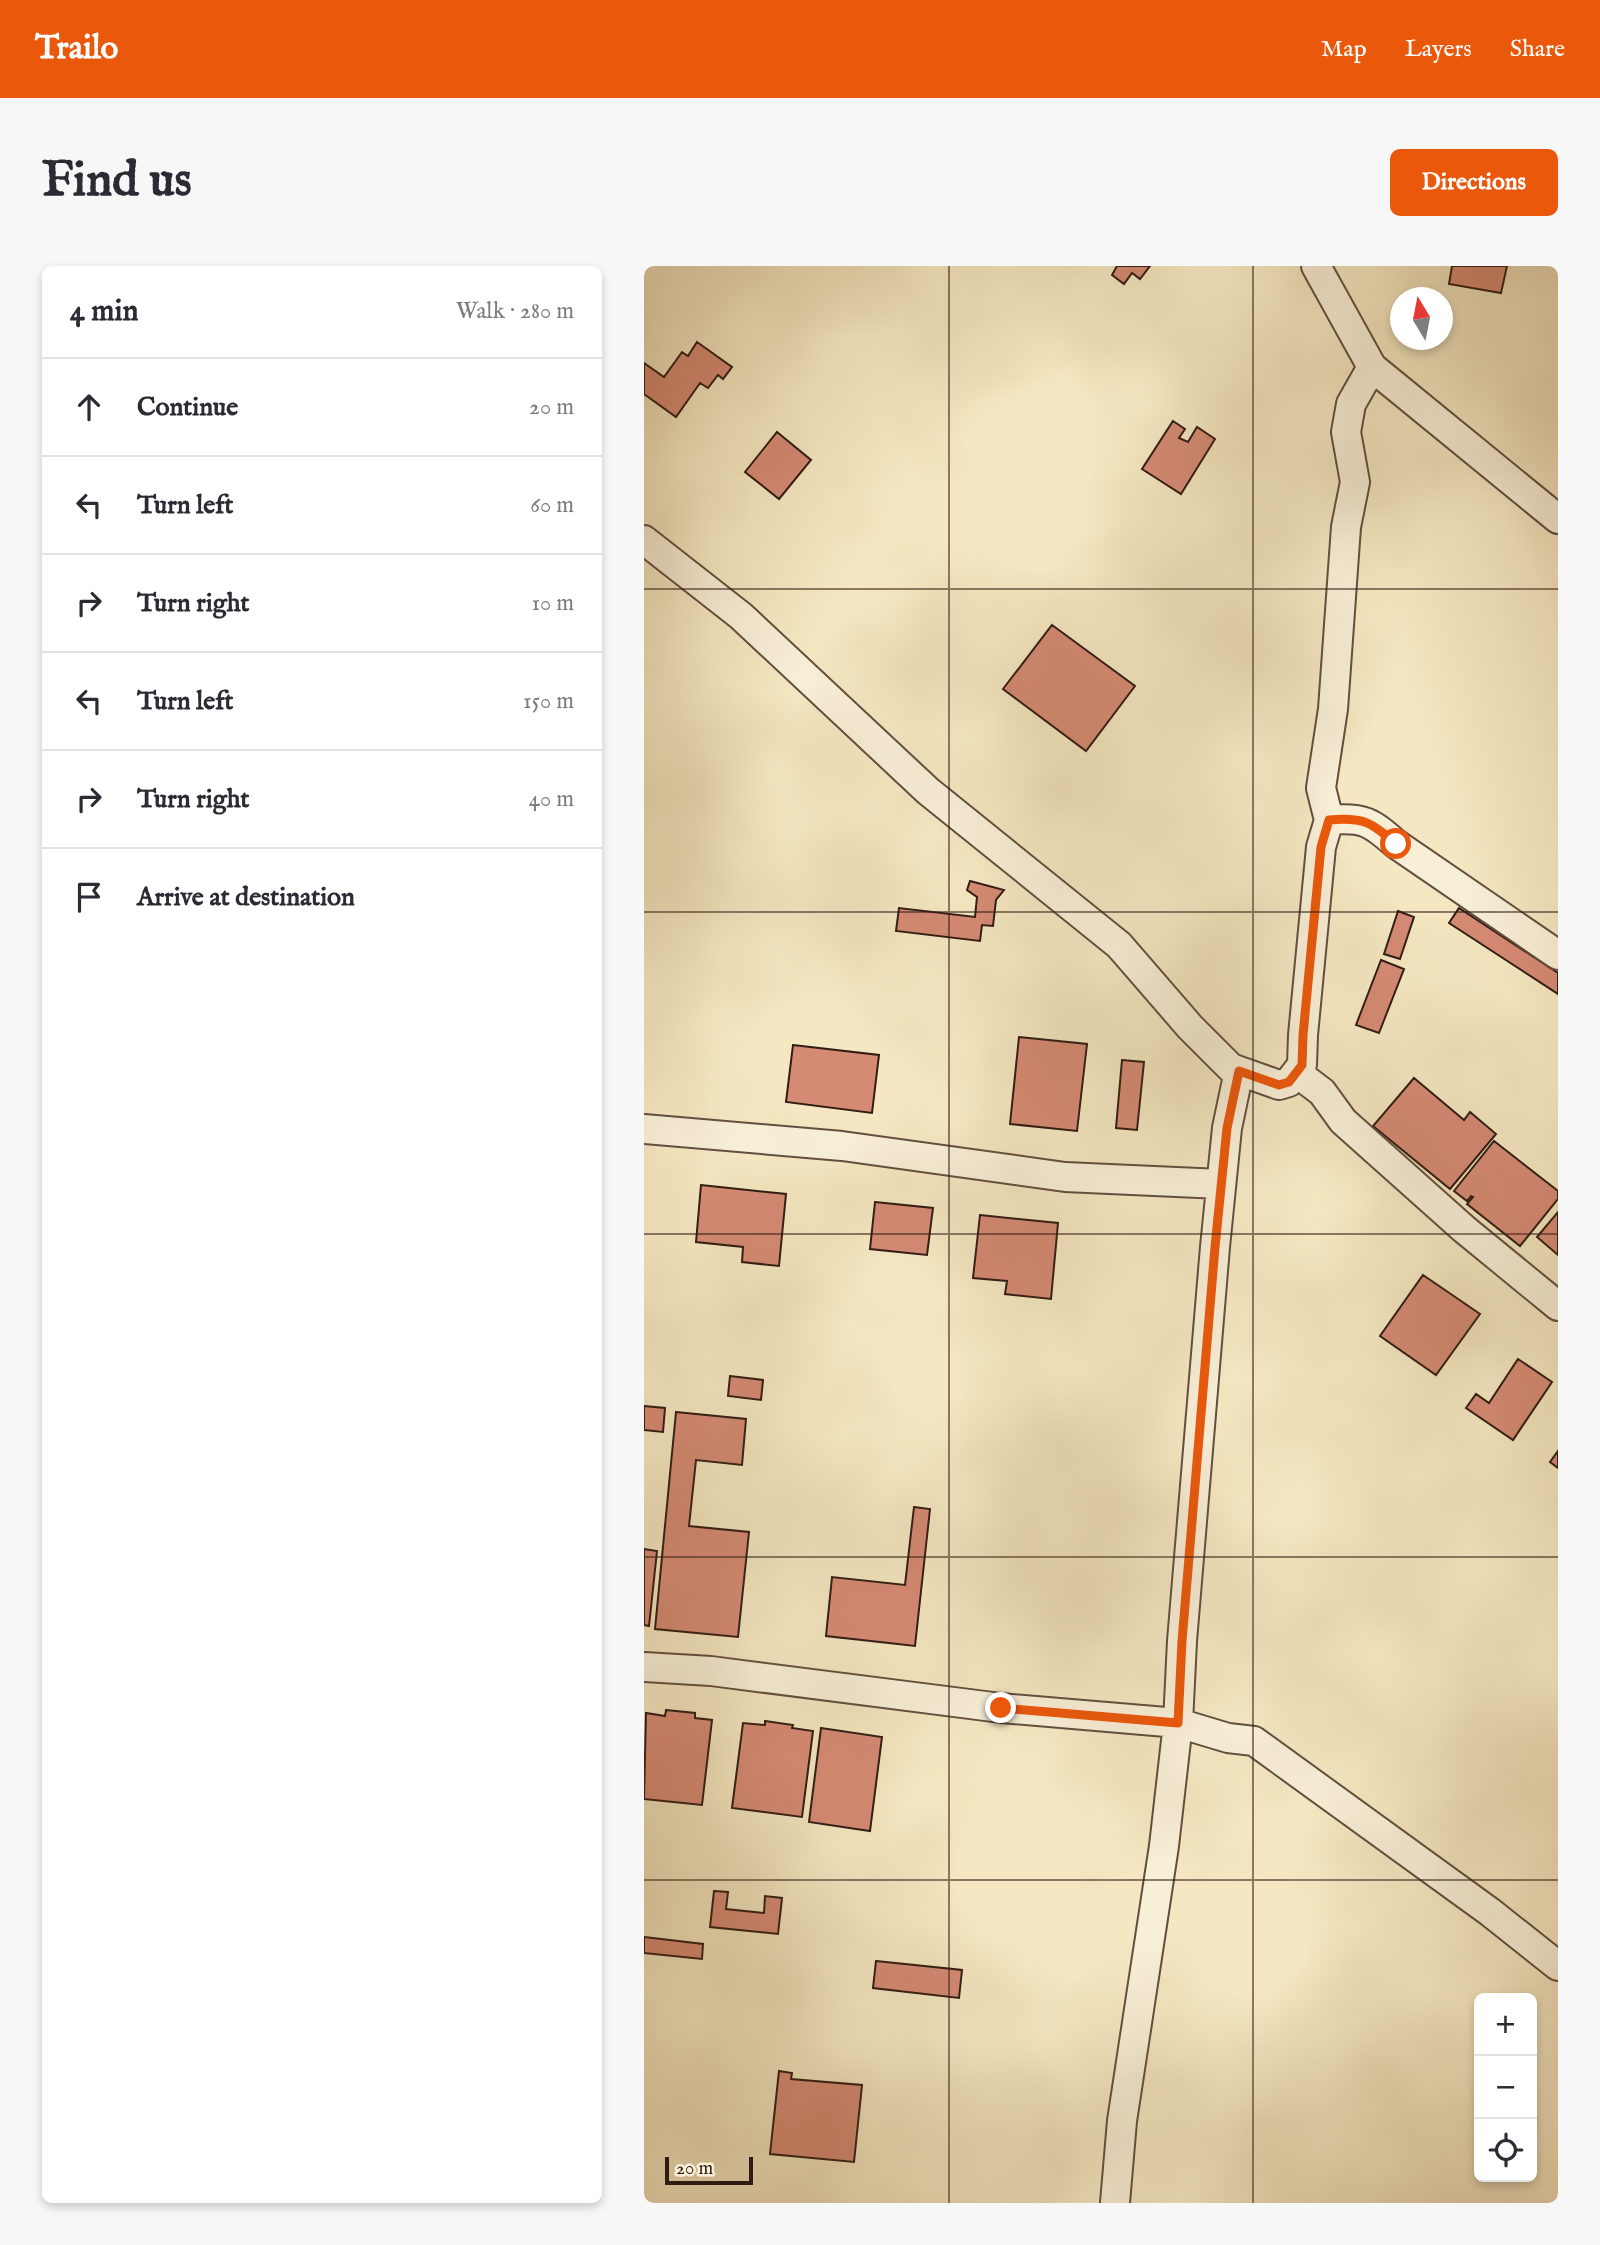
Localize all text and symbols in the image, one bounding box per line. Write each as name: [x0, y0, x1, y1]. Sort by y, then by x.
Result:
text: Trailo: [35, 28, 118, 70]
text: Map: [1321, 34, 1367, 65]
text: Layers: [1405, 34, 1472, 65]
text: Share: [1510, 34, 1565, 65]
button: Directions: [1390, 149, 1558, 216]
text: Find us: [42, 151, 192, 213]
north arrow: [1390, 287, 1453, 350]
text: 4 min: [70, 293, 138, 331]
text: Walk · 280 m: [456, 297, 574, 326]
icon: ahead: [70, 388, 108, 426]
text: Continue: [137, 391, 238, 424]
text: 20 m: [529, 393, 574, 422]
icon: left: [70, 486, 108, 524]
text: Turn left: [137, 489, 234, 522]
text: 60 m: [530, 491, 574, 520]
icon: right: [70, 584, 108, 622]
text: Turn right: [137, 587, 250, 620]
text: 10 m: [531, 589, 574, 618]
icon: left: [70, 682, 108, 720]
text: Turn left: [137, 685, 234, 718]
text: 150 m: [523, 687, 574, 716]
icon: right: [70, 780, 108, 818]
text: Turn right: [137, 783, 250, 816]
text: 40 m: [529, 785, 574, 814]
route start: [1380, 828, 1411, 859]
icon: arrive: [70, 878, 108, 916]
text: Arrive at destination: [137, 881, 355, 914]
route end: [985, 1692, 1016, 1723]
map controls: [1474, 1993, 1537, 2182]
button: +: [1474, 1993, 1537, 2056]
button: −: [1474, 2056, 1537, 2119]
button: locate: [1474, 2119, 1537, 2182]
scale bar: [665, 2154, 752, 2186]
text: 20 m: [676, 2157, 713, 2181]

